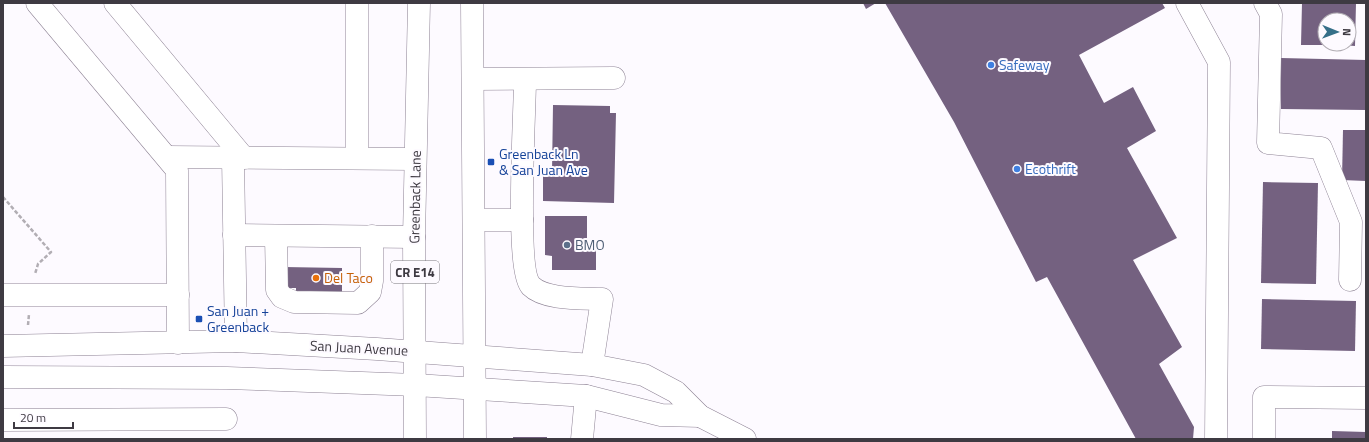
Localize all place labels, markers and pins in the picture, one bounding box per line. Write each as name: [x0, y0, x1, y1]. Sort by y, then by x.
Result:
place label: Safeway: [999, 54, 1050, 75]
marker: Safeway: [986, 60, 996, 70]
place label: Greenback Ln & San Juan Ave: [499, 143, 588, 180]
marker: Greenback Ln & San Juan Ave: [486, 157, 496, 167]
place label: Ecothrift: [1025, 158, 1076, 179]
marker: Ecothrift: [1012, 164, 1022, 174]
place label: BMO: [575, 234, 605, 255]
marker: BMO: [562, 240, 572, 250]
place label: Del Taco: [324, 267, 373, 288]
marker: Del Taco: [311, 273, 321, 283]
place label: San Juan + Greenback: [207, 300, 269, 337]
marker: San Juan + Greenback: [194, 314, 204, 324]

